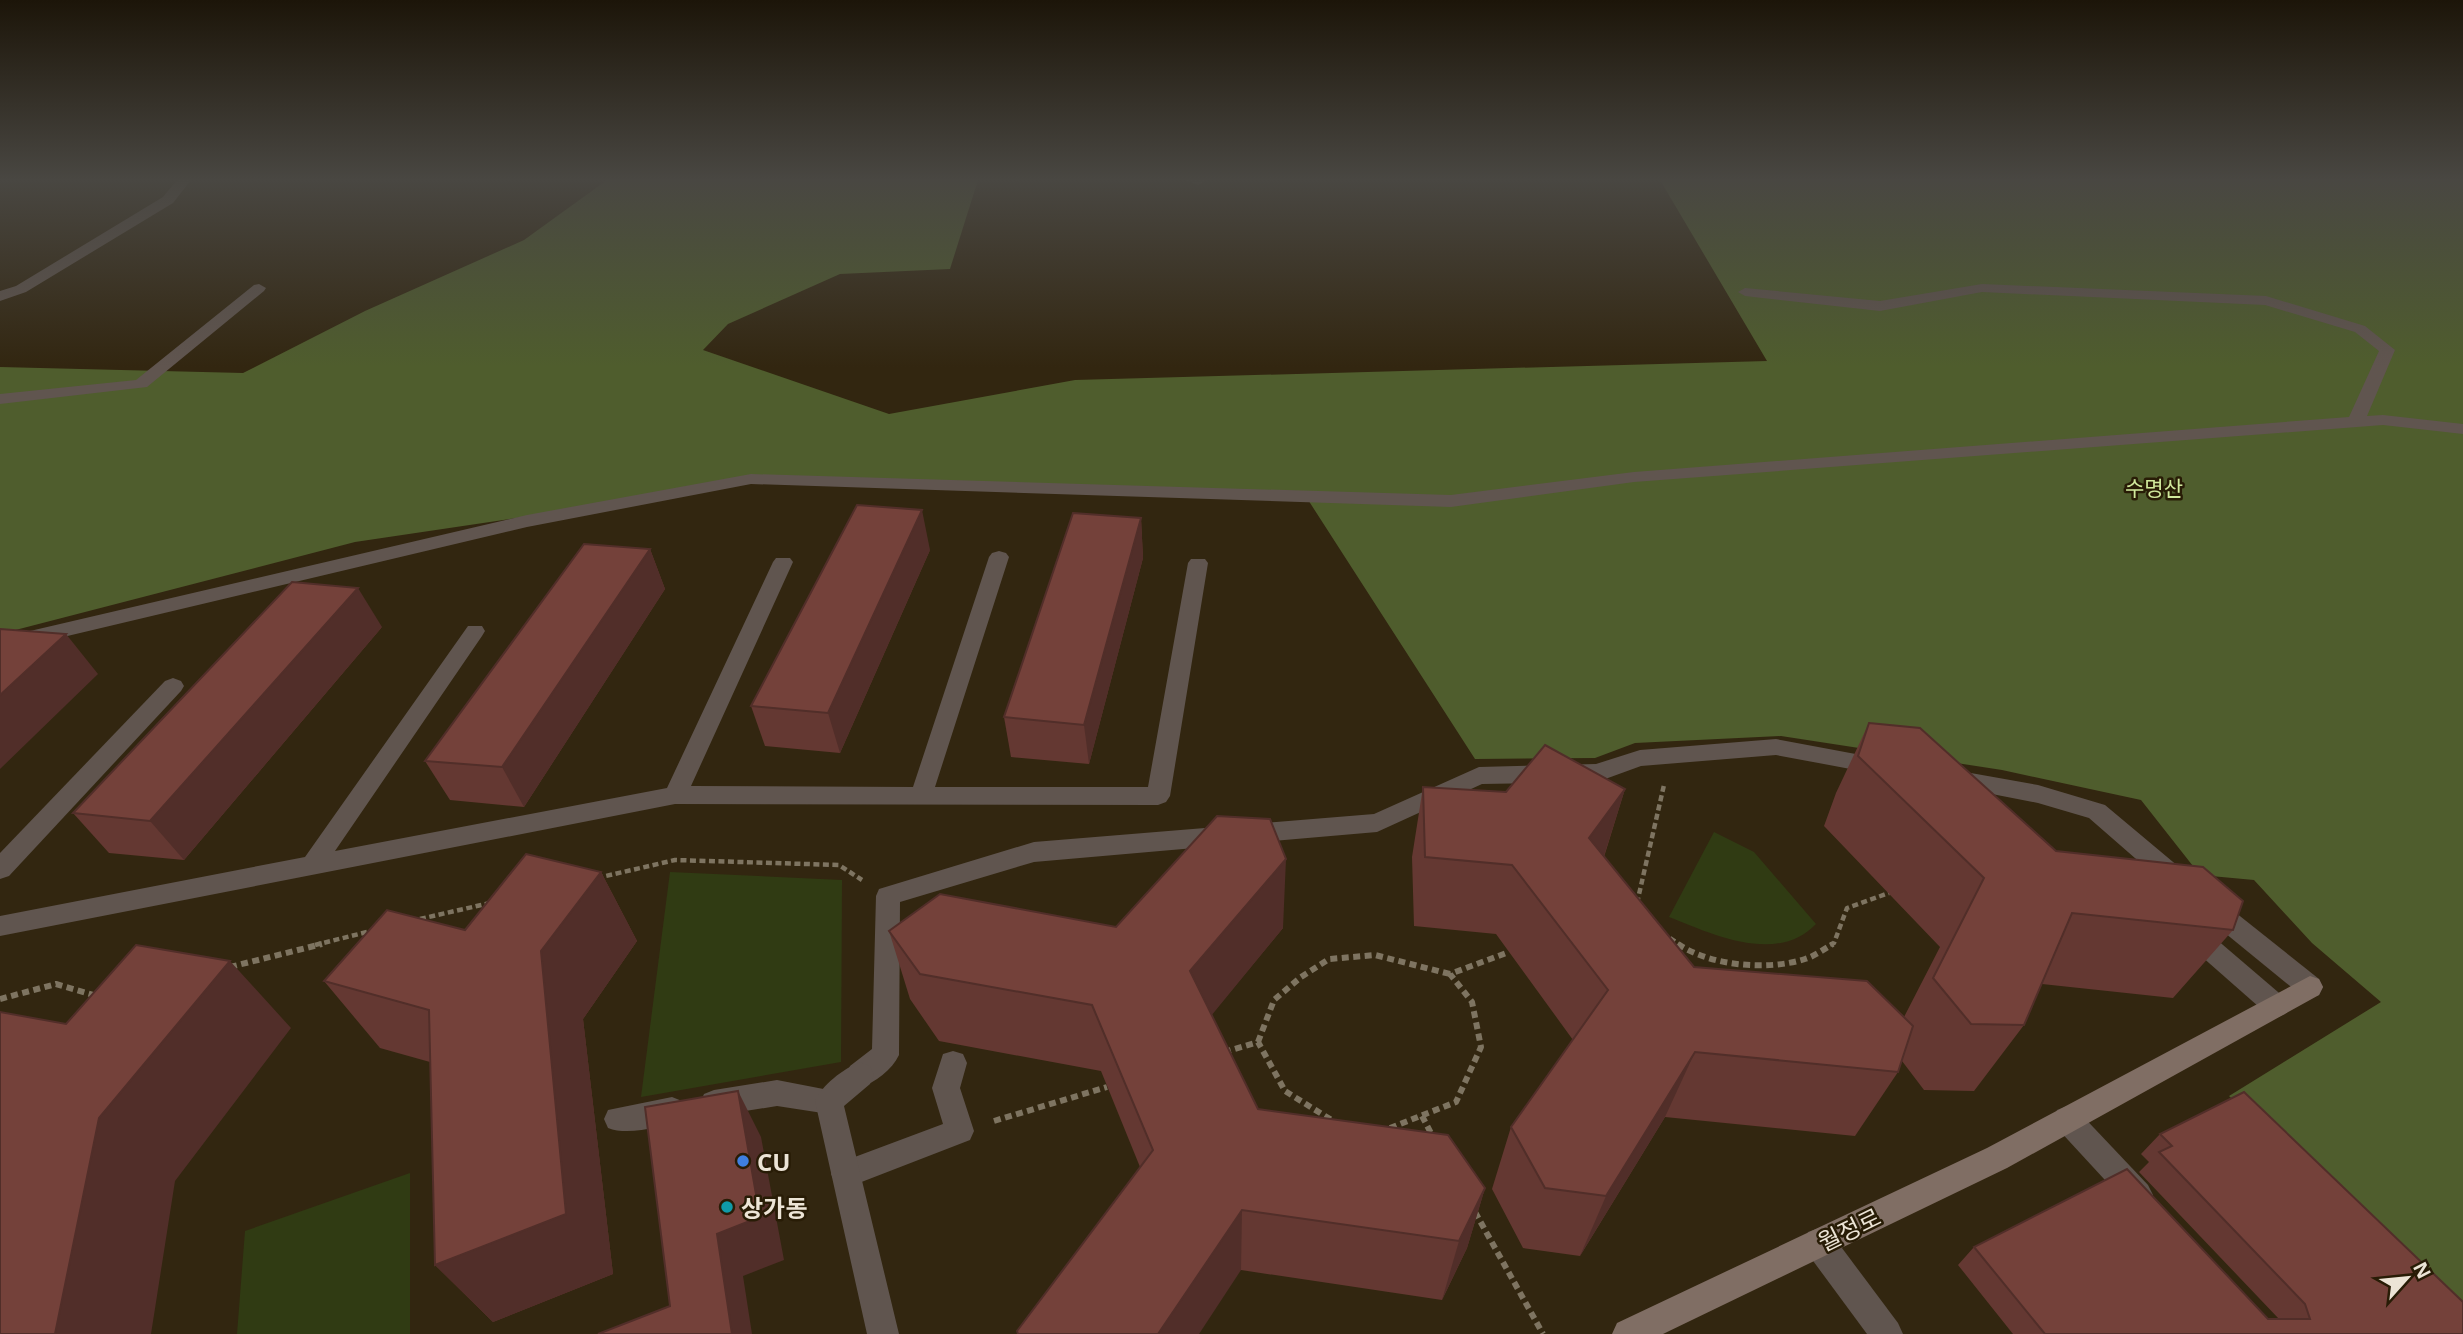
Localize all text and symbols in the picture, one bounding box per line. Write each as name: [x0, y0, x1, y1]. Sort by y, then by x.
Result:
park label: 수명산: [2125, 474, 2183, 502]
place label: CU: [757, 1145, 790, 1178]
marker: CU: [735, 1153, 751, 1169]
place label: 상가동: [741, 1191, 807, 1224]
marker: 상가동: [719, 1199, 735, 1215]
street label: 월정로: [1812, 1200, 1886, 1258]
north arrow: [2372, 1243, 2442, 1313]
text: N: [2407, 1257, 2437, 1283]

